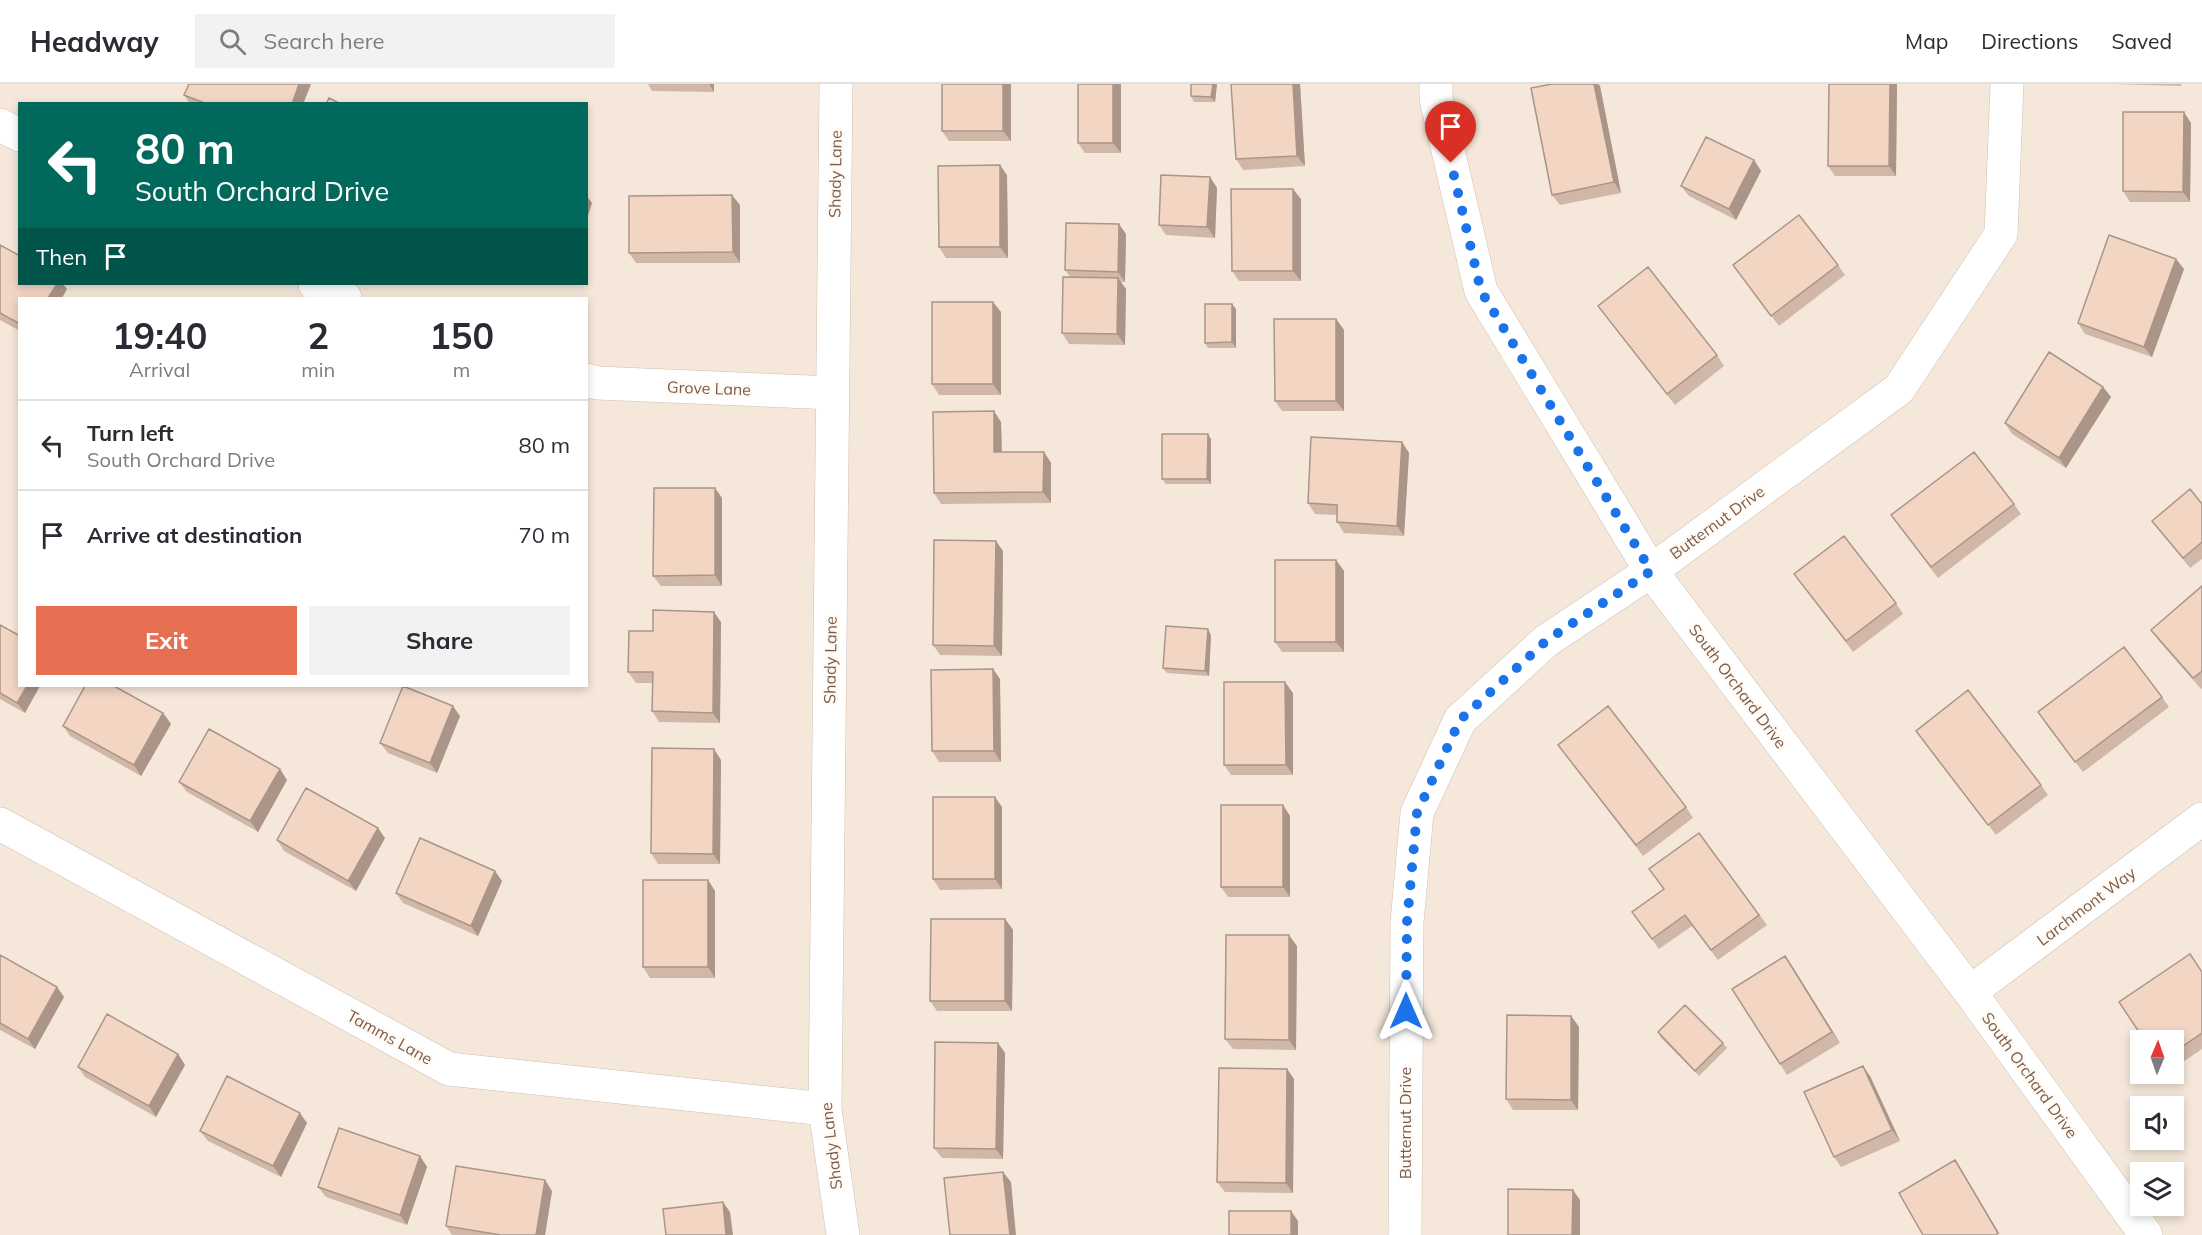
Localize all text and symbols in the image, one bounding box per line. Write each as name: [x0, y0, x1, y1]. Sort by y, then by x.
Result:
search box: [195, 14, 615, 68]
text: Headway: [30, 24, 159, 59]
icon: search: [216, 25, 249, 58]
text: Search here: [264, 27, 385, 55]
text: Map: [1905, 28, 1948, 54]
text: Directions: [1981, 28, 2078, 54]
text: Saved: [2111, 28, 2172, 54]
pin: [1425, 101, 1476, 163]
icon: arrive: [1434, 110, 1467, 143]
text: 80 m: [135, 122, 235, 175]
icon: left: [36, 126, 114, 204]
street label: Shady Lane: [824, 130, 846, 218]
text: South Orchard Drive: [135, 174, 389, 208]
icon: arrive: [99, 240, 132, 273]
text: Then: [36, 243, 87, 271]
text: 19:40: [112, 313, 207, 358]
text: 2: [307, 313, 329, 358]
text: 150: [429, 313, 494, 358]
text: Arrival: [129, 357, 190, 382]
text: min: [301, 357, 335, 382]
text: m: [453, 357, 470, 382]
street label: Grove Lane: [667, 377, 751, 399]
text: Turn left: [87, 419, 174, 447]
icon: left: [36, 429, 69, 462]
text: 80 m: [519, 431, 570, 459]
text: South Orchard Drive: [87, 447, 275, 472]
street label: Butternut Drive: [1666, 481, 1768, 563]
icon: arrive: [36, 519, 69, 552]
text: Arrive at destination: [87, 521, 302, 549]
text: 70 m: [519, 521, 570, 549]
button: Exit: [36, 606, 297, 675]
button: Share: [309, 606, 570, 675]
street label: Shady Lane: [819, 616, 841, 704]
street label: South Orchard Drive: [1685, 620, 1791, 752]
street label: Larchmont Way: [2033, 862, 2140, 950]
position arrow: [1374, 979, 1438, 1043]
street label: Tamms Lane: [344, 1005, 436, 1069]
street label: South Orchard Drive: [1978, 1008, 2082, 1142]
north arrow: [2130, 1030, 2184, 1084]
map controls: [2130, 1030, 2184, 1216]
street label: Butternut Drive: [1395, 1067, 1415, 1179]
button: sound: [2130, 1096, 2184, 1150]
street label: Shady Lane: [816, 1101, 846, 1191]
button: layers: [2130, 1162, 2184, 1216]

